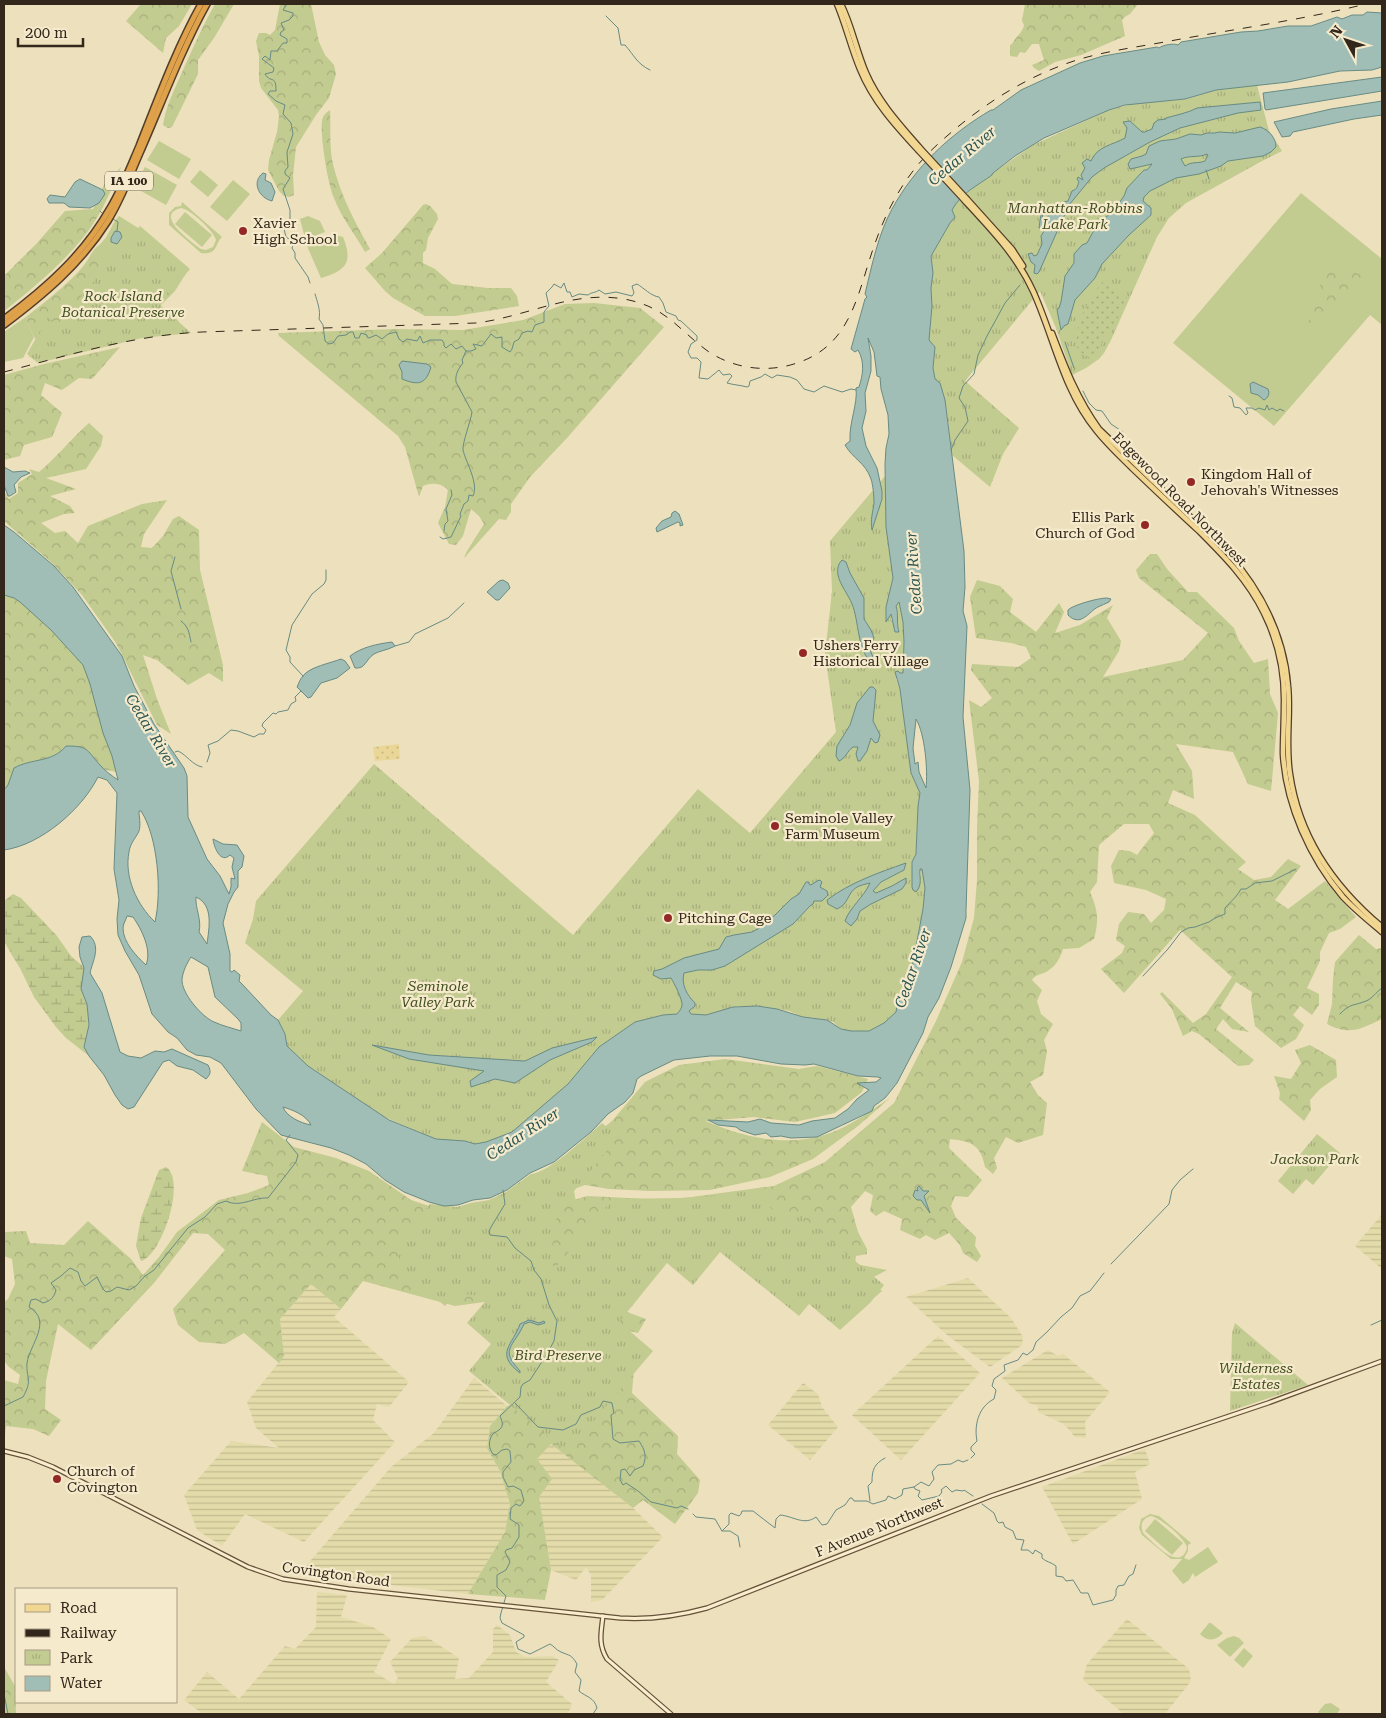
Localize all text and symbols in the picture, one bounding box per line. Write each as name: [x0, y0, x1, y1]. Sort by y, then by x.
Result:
scale bar: [18, 15, 82, 47]
north arrow: [1321, 15, 1371, 65]
text: N: [1326, 22, 1346, 41]
text: 200 m: [25, 24, 68, 42]
water label: Cedar River: [924, 122, 1000, 190]
road number: IA 100: [105, 172, 153, 190]
park label: Manhattan-Robbins Lake Park: [1007, 200, 1143, 232]
place label: Xavier High School: [253, 215, 338, 247]
marker: Xavier High School: [237, 225, 249, 237]
park label: Rock Island Botanical Preserve: [60, 288, 185, 320]
street label: Edgewood Road Northwest: [1110, 429, 1250, 569]
place label: Kingdom Hall of Jehovah's Witnesses: [1201, 466, 1339, 498]
marker: Kingdom Hall of Jehovah's Witnesses: [1185, 476, 1197, 488]
place label: Ellis Park Church of God: [1035, 509, 1135, 541]
marker: Ellis Park Church of God: [1139, 519, 1151, 531]
water label: Cedar River: [902, 530, 926, 615]
place label: Ushers Ferry Historical Village: [813, 637, 929, 669]
marker: Ushers Ferry Historical Village: [797, 647, 809, 659]
water label: Cedar River: [122, 691, 180, 772]
place label: Seminole Valley Farm Museum: [785, 810, 894, 842]
marker: Seminole Valley Farm Museum: [769, 820, 781, 832]
place label: Pitching Cage: [678, 910, 772, 926]
marker: Pitching Cage: [662, 912, 674, 924]
water label: Cedar River: [891, 925, 935, 1010]
park label: Seminole Valley Park: [401, 978, 475, 1010]
water label: Cedar River: [483, 1103, 563, 1164]
park label: Jackson Park: [1270, 1151, 1360, 1167]
park label: Bird Preserve: [513, 1347, 602, 1363]
park label: Wilderness Estates: [1219, 1360, 1293, 1392]
place label: Church of Covington: [67, 1463, 138, 1495]
marker: Church of Covington: [51, 1473, 63, 1485]
street label: F Avenue Northwest: [813, 1494, 945, 1560]
street label: Covington Road: [281, 1559, 391, 1589]
legend: [15, 1588, 178, 1703]
text: Road: [60, 1599, 97, 1617]
text: Railway: [60, 1624, 117, 1642]
text: Park: [60, 1649, 94, 1667]
text: Water: [60, 1674, 102, 1692]

